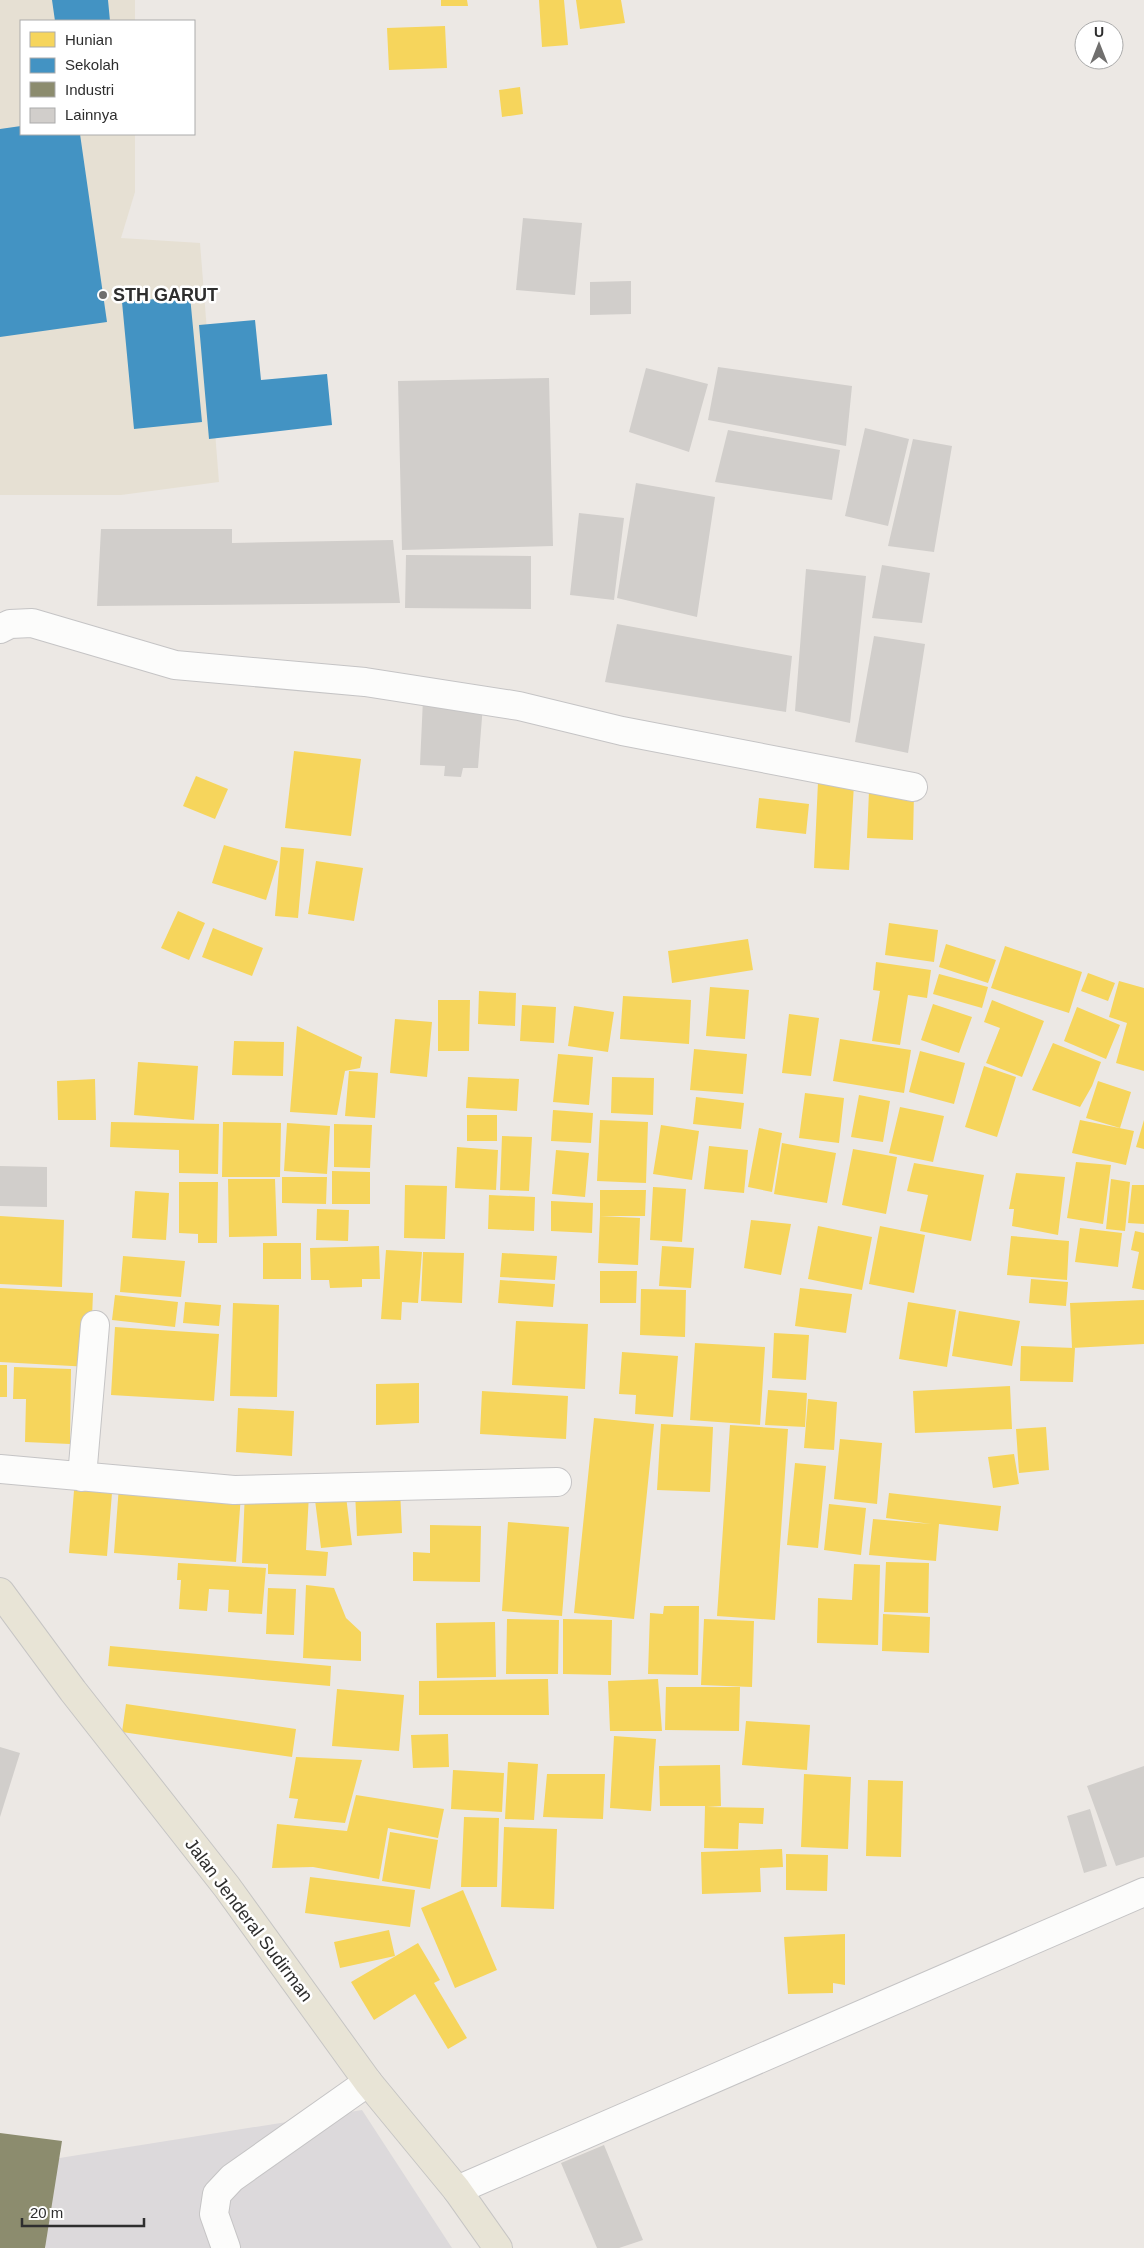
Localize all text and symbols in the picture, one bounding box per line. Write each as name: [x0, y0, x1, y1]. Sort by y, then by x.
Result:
legend: [20, 20, 195, 135]
north arrow: [1074, 20, 1124, 70]
text: U: [1094, 24, 1104, 40]
text: Hunian: [65, 31, 113, 48]
text: Sekolah: [65, 56, 119, 73]
text: Industri: [65, 81, 114, 98]
text: Lainnya: [65, 106, 118, 123]
place label: STH GARUT: [113, 285, 218, 305]
marker: STH GARUT: [97, 289, 109, 301]
street label: Jalan Jenderal Sudirman: [181, 1834, 317, 2006]
scale bar: [22, 2196, 145, 2228]
text: 20 m: [30, 2204, 63, 2221]

